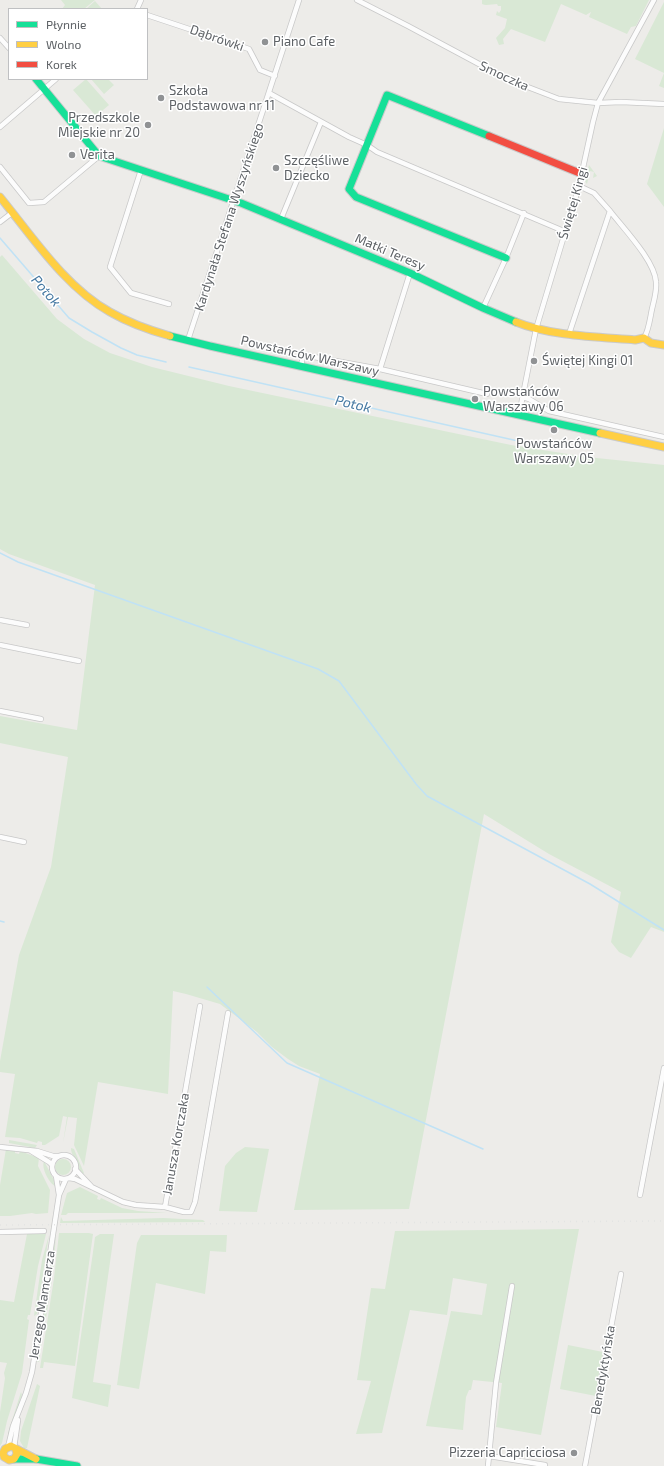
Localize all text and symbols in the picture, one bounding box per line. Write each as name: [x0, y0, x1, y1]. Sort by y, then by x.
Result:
legend: [8, 8, 148, 80]
text: Płynnie: [46, 17, 86, 31]
street label: Dąbrówki: [188, 21, 246, 55]
place label: Piano Cafe: [273, 34, 335, 50]
text: Wolno: [46, 37, 81, 51]
marker: Piano Cafe: [260, 37, 270, 47]
text: Korek: [46, 57, 77, 71]
street label: Smoczka: [477, 58, 531, 94]
place label: Szkoła Podstawowa nr 11: [169, 83, 275, 114]
marker: Szkoła Podstawowa nr 11: [156, 93, 166, 103]
place label: Przedszkole Miejskie nr 20: [58, 110, 140, 141]
marker: Przedszkole Miejskie nr 20: [143, 120, 153, 130]
street label: Kardynała Stefana Wyszyńskiego: [191, 121, 267, 313]
place label: Verita: [80, 147, 115, 163]
marker: Verita: [67, 150, 77, 160]
place label: Szczęśliwe Dziecko: [284, 153, 349, 184]
marker: Szczęśliwe Dziecko: [271, 163, 281, 173]
street label: Świętej Kingi: [555, 165, 591, 241]
street label: Matki Teresy: [353, 230, 427, 274]
water label: Potok: [28, 272, 64, 310]
street label: Powstańców Warszawy: [239, 332, 381, 380]
place label: Świętej Kingi 01: [542, 353, 633, 369]
marker: Świętej Kingi 01: [529, 356, 539, 366]
place label: Powstańców Warszawy 06: [483, 384, 564, 415]
water label: Potok: [333, 392, 373, 416]
marker: Powstańców Warszawy 06: [470, 394, 480, 404]
marker: Powstańców Warszawy 05: [549, 425, 559, 435]
place label: Powstańców Warszawy 05: [514, 436, 594, 467]
street label: Janusza Korczaka: [159, 1092, 193, 1196]
street label: Jerzego Mamcarza: [26, 1249, 58, 1361]
street label: Benedyktyńska: [587, 1324, 619, 1416]
place label: Pizzeria Capricciosa: [449, 1445, 566, 1461]
marker: Pizzeria Capricciosa: [569, 1448, 579, 1458]

